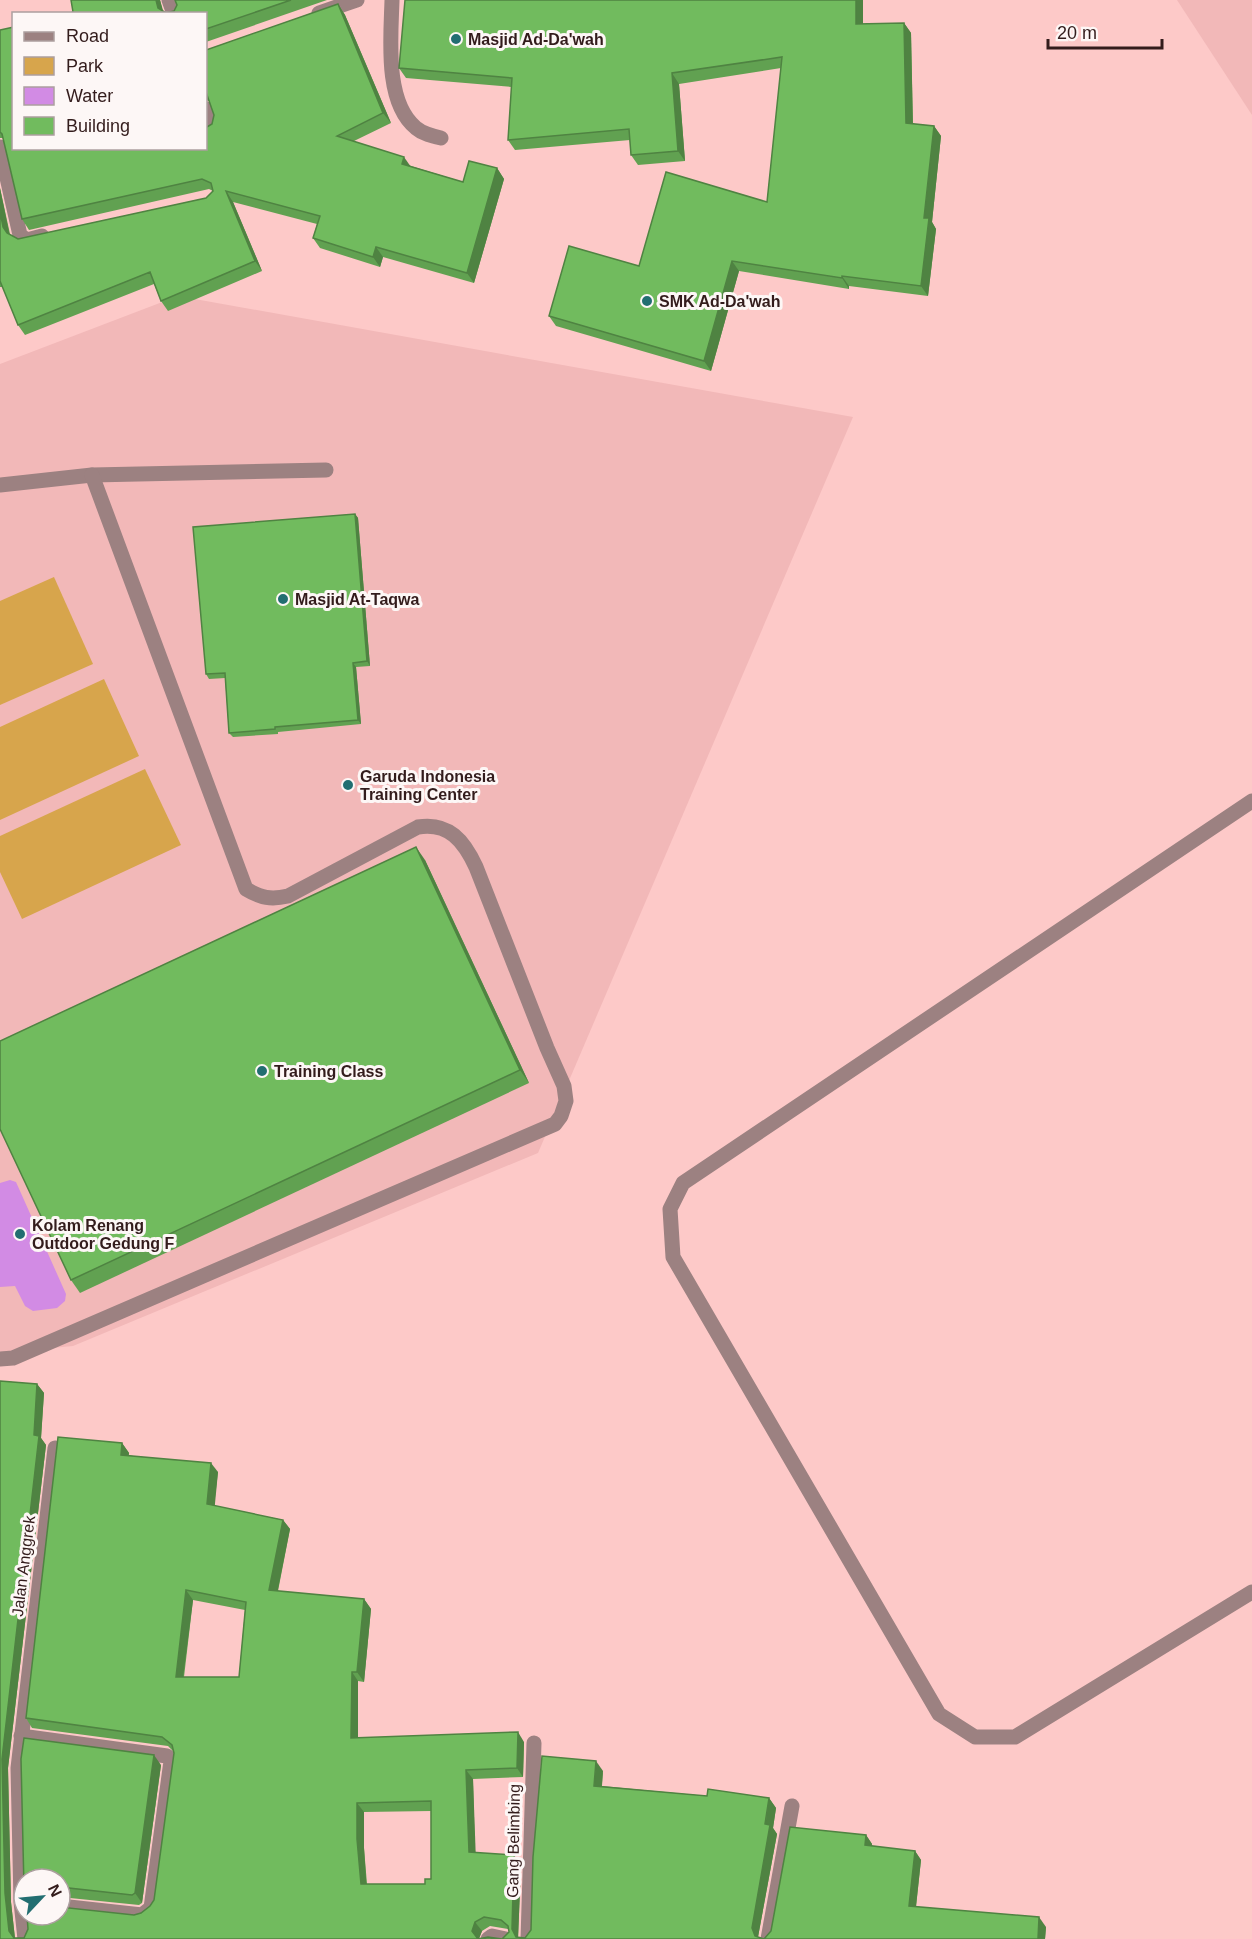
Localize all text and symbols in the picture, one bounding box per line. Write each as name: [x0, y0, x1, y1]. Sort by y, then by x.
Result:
legend: [12, 12, 207, 150]
scale bar: [1048, 12, 1162, 50]
text: 20 m: [1057, 23, 1097, 43]
text: Road: [66, 26, 109, 46]
place label: Masjid Ad-Da'wah: [468, 31, 604, 48]
marker: Masjid Ad-Da'wah: [449, 32, 463, 46]
text: Park: [66, 56, 104, 76]
text: Water: [66, 86, 113, 106]
text: Building: [66, 116, 130, 136]
place label: SMK Ad-Da'wah: [659, 293, 780, 310]
marker: SMK Ad-Da'wah: [640, 294, 654, 308]
place label: Masjid At-Taqwa: [295, 591, 420, 608]
marker: Masjid At-Taqwa: [276, 592, 290, 606]
place label: Garuda Indonesia Training Center: [360, 768, 495, 803]
marker: Garuda Indonesia Training Center: [341, 778, 355, 792]
place label: Training Class: [274, 1063, 383, 1080]
marker: Training Class: [255, 1064, 269, 1078]
place label: Kolam Renang Outdoor Gedung F: [32, 1217, 174, 1252]
marker: Kolam Renang Outdoor Gedung F: [13, 1227, 27, 1241]
street label: Jalan Anggrek: [9, 1514, 38, 1617]
street label: Gang Belimbing: [504, 1784, 523, 1898]
north arrow: [12, 1867, 72, 1927]
text: N: [45, 1882, 65, 1900]

